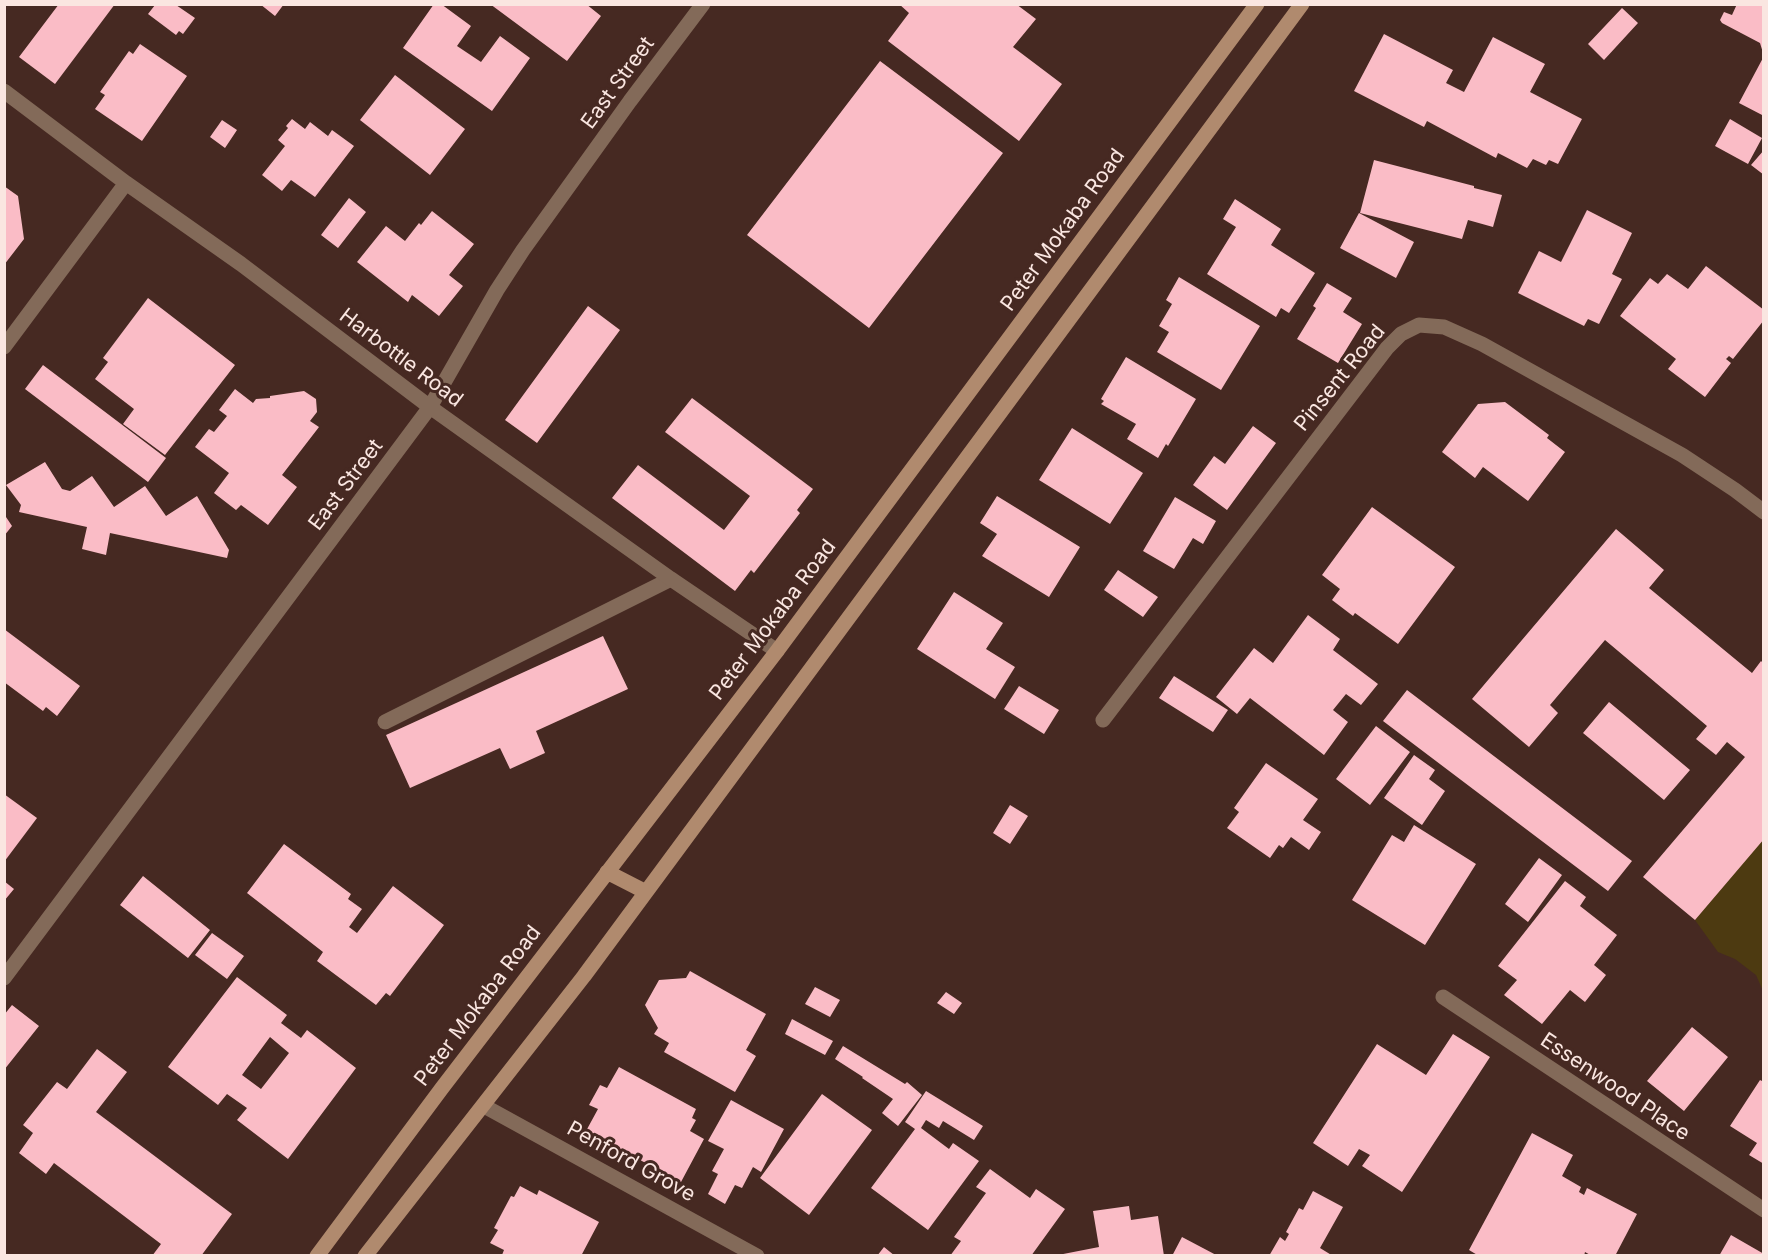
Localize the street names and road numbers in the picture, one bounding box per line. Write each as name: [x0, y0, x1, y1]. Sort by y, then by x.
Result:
street label: East Street: [576, 32, 660, 134]
street label: Peter Mokaba Road: [996, 144, 1130, 316]
street label: Harbottle Road: [334, 303, 468, 413]
street label: Pinsent Road: [1289, 320, 1391, 436]
street label: East Street: [304, 434, 388, 536]
street label: Peter Mokaba Road: [704, 535, 842, 705]
street label: Peter Mokaba Road: [409, 921, 547, 1091]
street label: Essenwood Place: [1536, 1028, 1694, 1146]
street label: Penford Grove: [562, 1116, 700, 1208]

